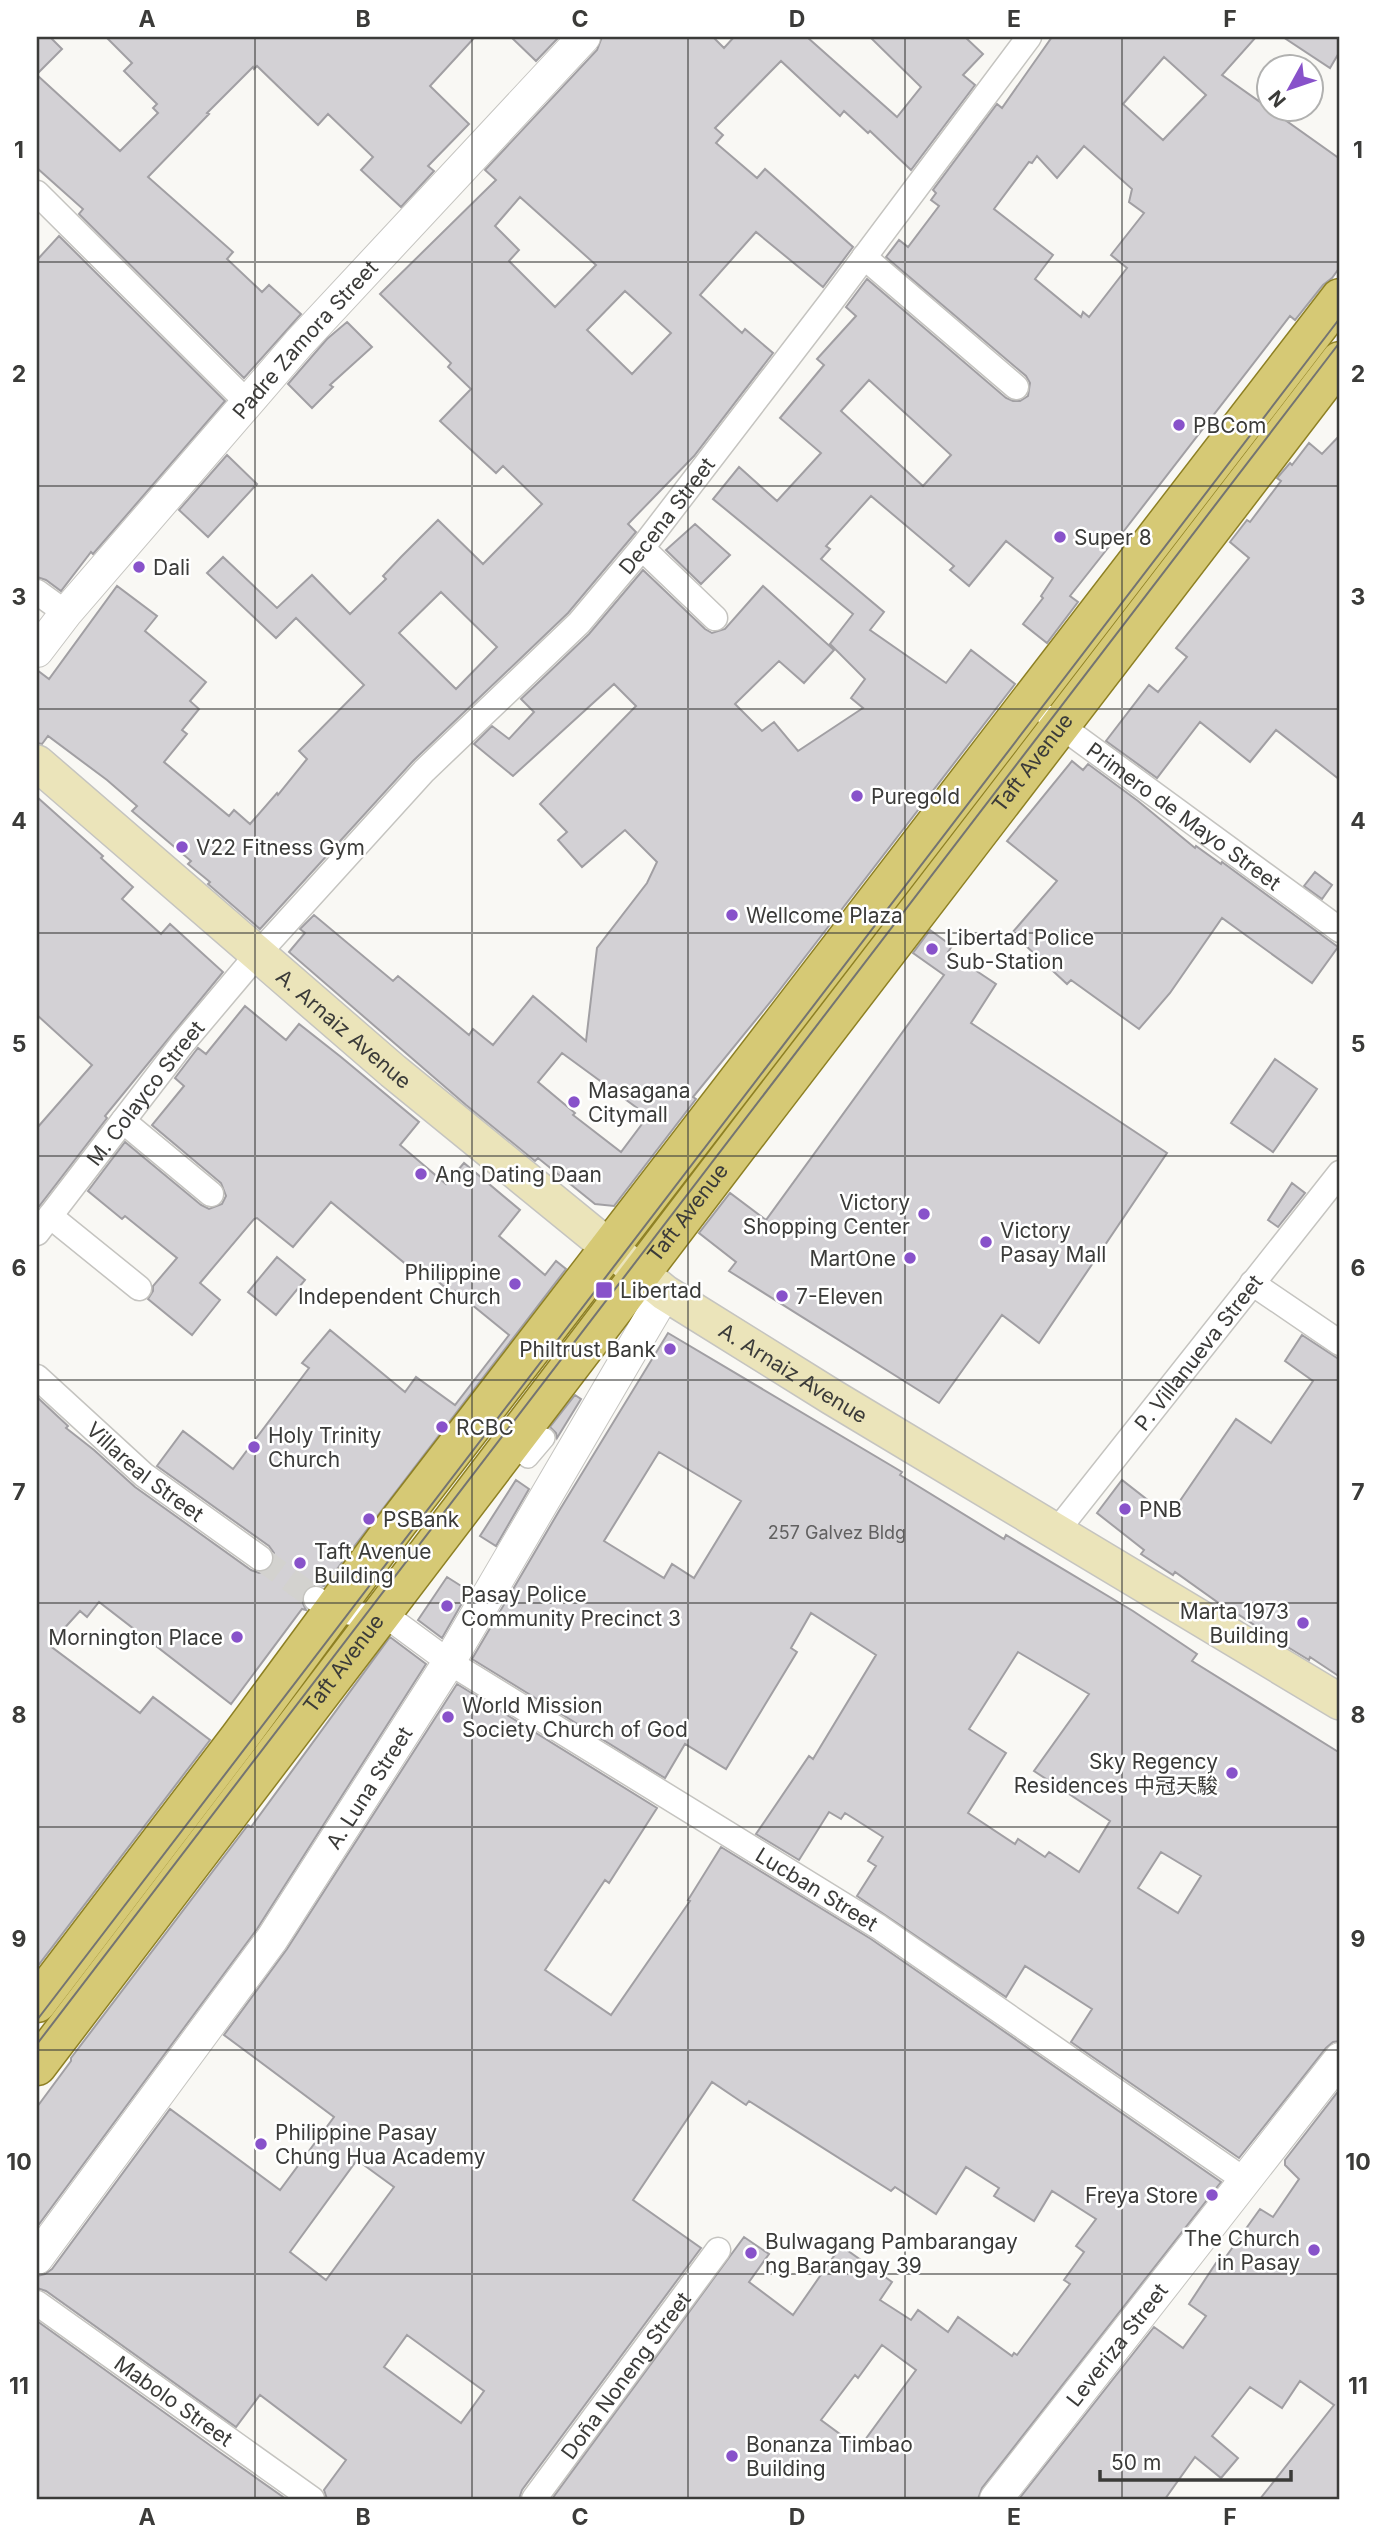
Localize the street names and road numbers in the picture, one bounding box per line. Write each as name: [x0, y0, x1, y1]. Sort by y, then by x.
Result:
street label: Padre Zamora Street: [227, 255, 382, 424]
street label: Decena Street: [613, 452, 720, 579]
street label: Taft Avenue: [986, 708, 1078, 816]
street label: Primero de Mayo Street: [1082, 737, 1286, 895]
street label: A. Arnaiz Avenue: [272, 964, 417, 1093]
street label: M. Colayco Street: [81, 1015, 209, 1170]
street label: Taft Avenue: [641, 1158, 733, 1267]
street label: P. Villanueva Street: [1129, 1269, 1267, 1435]
street label: A. Arnaiz Avenue: [715, 1317, 872, 1428]
street label: Villareal Street: [82, 1417, 209, 1526]
street label: Taft Avenue: [298, 1609, 389, 1717]
street label: A. Luna Street: [321, 1722, 417, 1853]
street label: Lucban Street: [751, 1842, 883, 1936]
street label: Leveriza Street: [1061, 2278, 1173, 2411]
street label: Doña Noneng Street: [556, 2287, 696, 2464]
street label: Mabolo Street: [110, 2350, 238, 2451]

